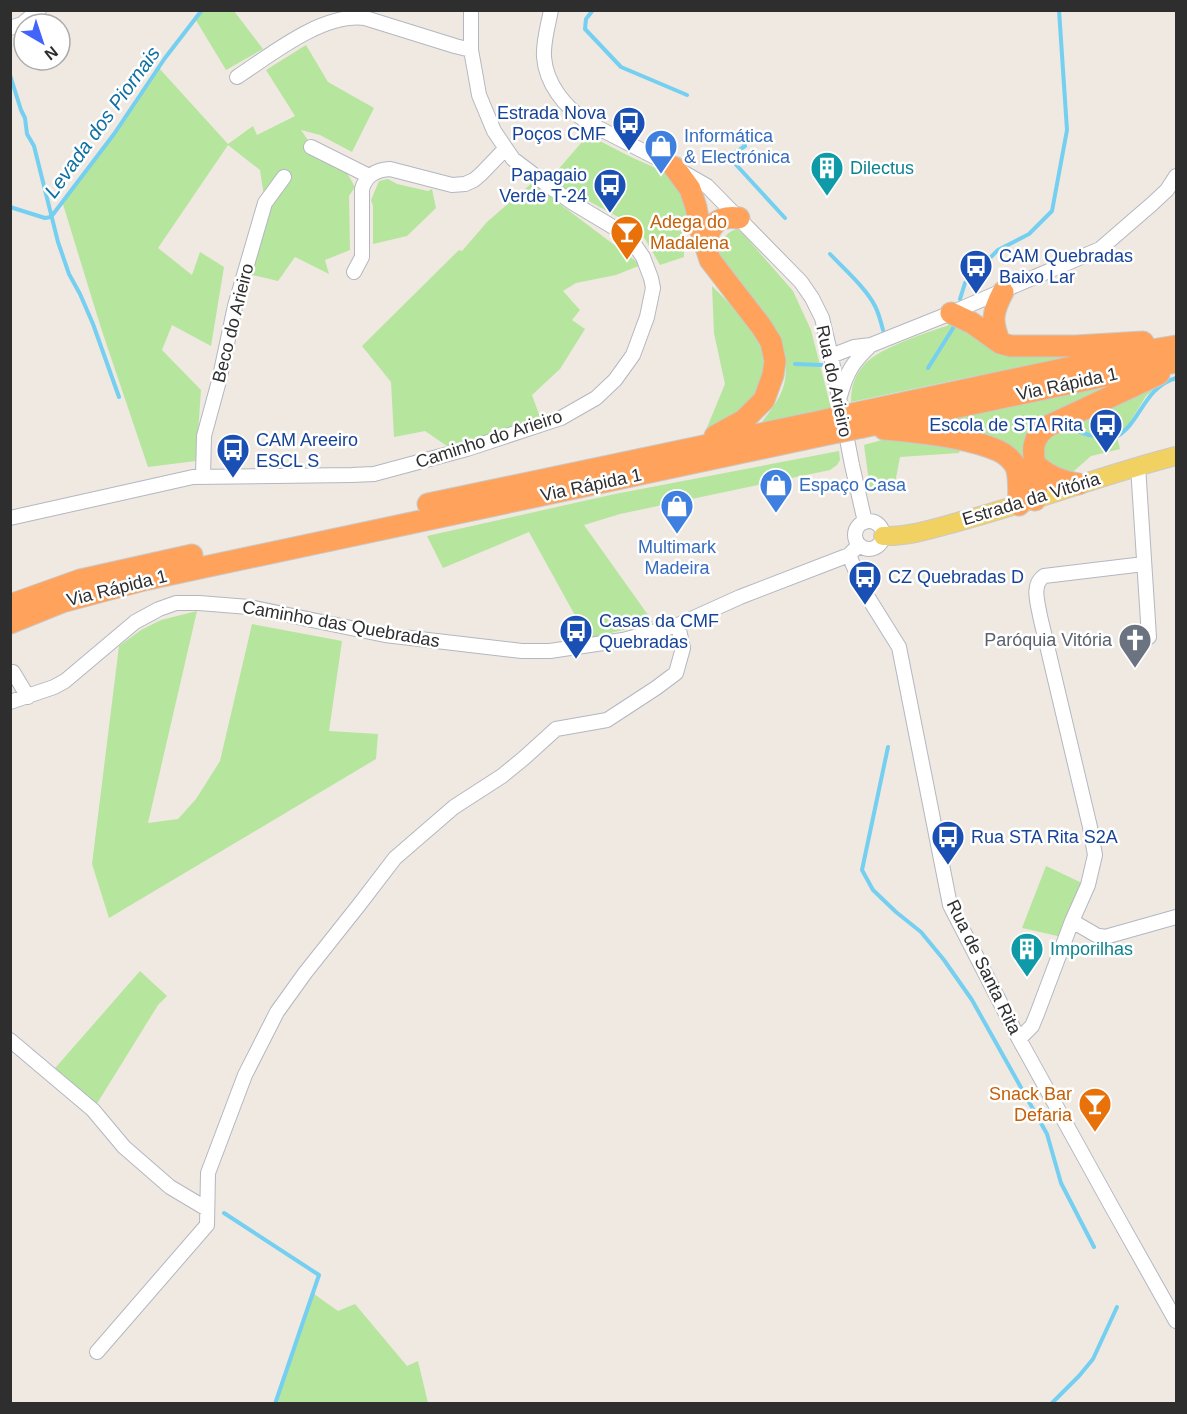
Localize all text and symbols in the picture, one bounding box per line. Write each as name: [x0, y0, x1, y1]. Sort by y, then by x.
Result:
north arrow: [12, 12, 72, 72]
water label: Levada dos Piornais: [40, 42, 164, 202]
text: N: [41, 43, 61, 64]
place label: Estrada Nova Poços CMF: [497, 103, 607, 144]
bus stop icon: Estrada Nova Poços CMF: [611, 105, 647, 152]
place label: Informática & Electrónica: [684, 126, 791, 167]
shop icon: Informática & Electrónica: [643, 128, 679, 175]
building icon: Dilectus: [809, 150, 845, 197]
place label: Dilectus: [850, 158, 914, 178]
place label: Papagaio Verde T-24: [499, 165, 587, 206]
bus stop icon: Papagaio Verde T-24: [592, 167, 628, 214]
place label: Adega do Madalena: [650, 212, 730, 253]
bar icon: Adega do Madalena: [609, 214, 645, 261]
place label: CAM Quebradas Baixo Lar: [999, 246, 1133, 287]
bus stop icon: CAM Quebradas Baixo Lar: [958, 248, 994, 295]
street label: Beco do Arieiro: [209, 261, 257, 385]
street label: Rua do Arieiro: [812, 323, 856, 439]
street label: Via Rápida 1: [1015, 364, 1119, 404]
street label: Caminho do Arieiro: [413, 406, 565, 472]
bus stop icon: Escola de STA Rita: [1088, 407, 1124, 454]
place label: Escola de STA Rita: [929, 415, 1084, 435]
place label: CAM Areeiro ESCL S: [256, 430, 358, 471]
bus stop icon: CAM Areeiro ESCL S: [215, 432, 251, 479]
street label: Via Rápida 1: [539, 465, 643, 505]
shop icon: Espaço Casa: [758, 467, 794, 514]
street label: Estrada da Vitória: [960, 468, 1103, 529]
place label: Espaço Casa: [799, 475, 907, 495]
shop icon: Multimark Madeira: [659, 488, 695, 535]
place label: Multimark Madeira: [638, 537, 717, 578]
bus stop icon: CZ Quebradas D: [847, 559, 883, 606]
street label: Via Rápida 1: [65, 566, 169, 610]
place label: CZ Quebradas D: [888, 567, 1024, 587]
street label: Caminho das Quebradas: [241, 597, 441, 651]
place label: Casas da CMF Quebradas: [599, 611, 719, 652]
bus stop icon: Casas da CMF Quebradas: [558, 613, 594, 660]
church icon: Paróquia Vitória: [1117, 622, 1153, 669]
place label: Paróquia Vitória: [984, 630, 1113, 650]
bus stop icon: Rua STA Rita S2A: [930, 819, 966, 866]
place label: Rua STA Rita S2A: [971, 827, 1118, 847]
street label: Rua de Santa Rita: [943, 897, 1026, 1038]
building icon: Imporilhas: [1009, 931, 1045, 978]
place label: Imporilhas: [1050, 939, 1133, 959]
place label: Snack Bar Defaria: [989, 1084, 1073, 1125]
bar icon: Snack Bar Defaria: [1077, 1086, 1113, 1133]

